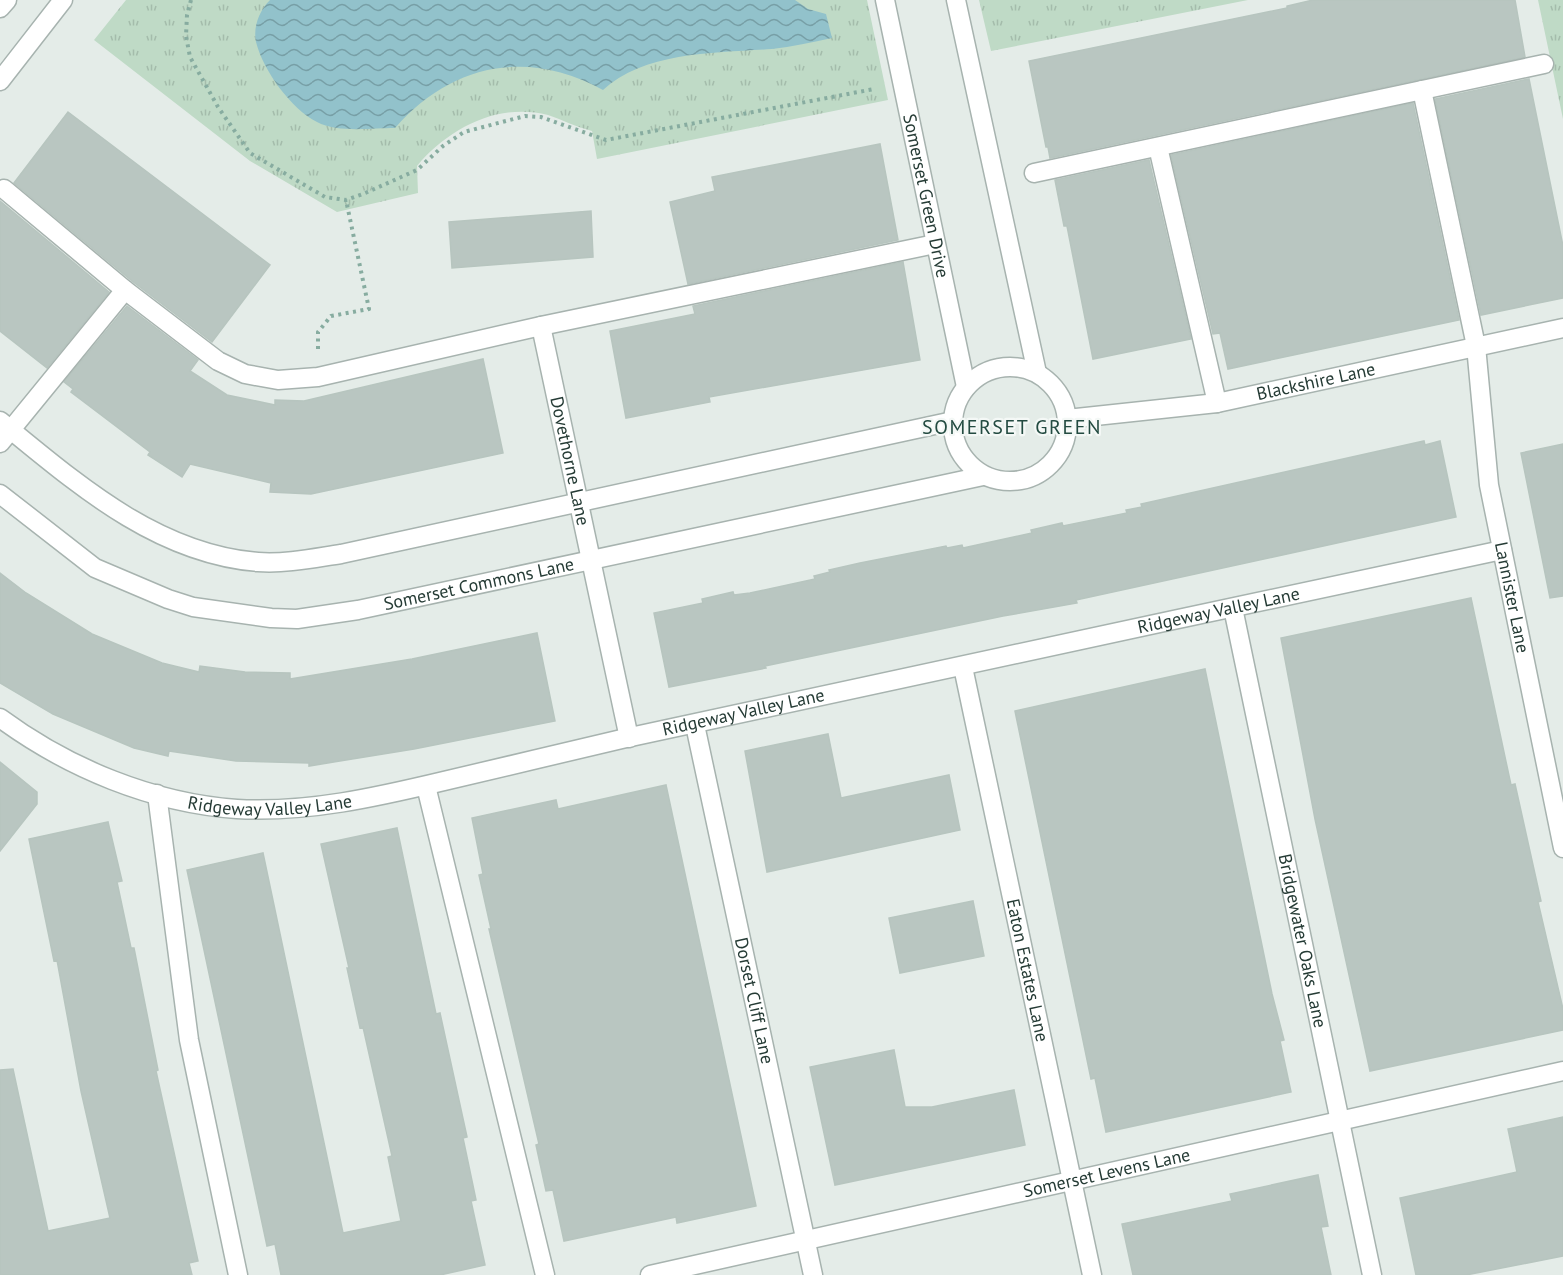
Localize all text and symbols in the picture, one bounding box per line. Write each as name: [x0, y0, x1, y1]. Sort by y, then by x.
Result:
street label: Somerset Green Drive: [898, 112, 955, 280]
street label: Blackshire Lane: [1254, 357, 1377, 405]
street label: Dovethorne Lane: [545, 394, 595, 527]
district label: SOMERSET GREEN: [922, 414, 1102, 440]
street label: Lannister Lane: [1490, 540, 1535, 655]
street label: Somerset Commons Lane: [381, 552, 576, 615]
street label: Ridgeway Valley Lane: [1135, 582, 1302, 638]
street label: Ridgeway Valley Lane: [660, 683, 826, 741]
street label: Ridgeway Valley Lane: [186, 789, 354, 821]
street label: Bridgewater Oaks Lane: [1274, 852, 1332, 1030]
street label: Eaton Estates Lane: [1001, 897, 1054, 1044]
street label: Dorset Cliff Lane: [730, 935, 779, 1066]
street label: Somerset Levens Lane: [1021, 1143, 1192, 1202]

